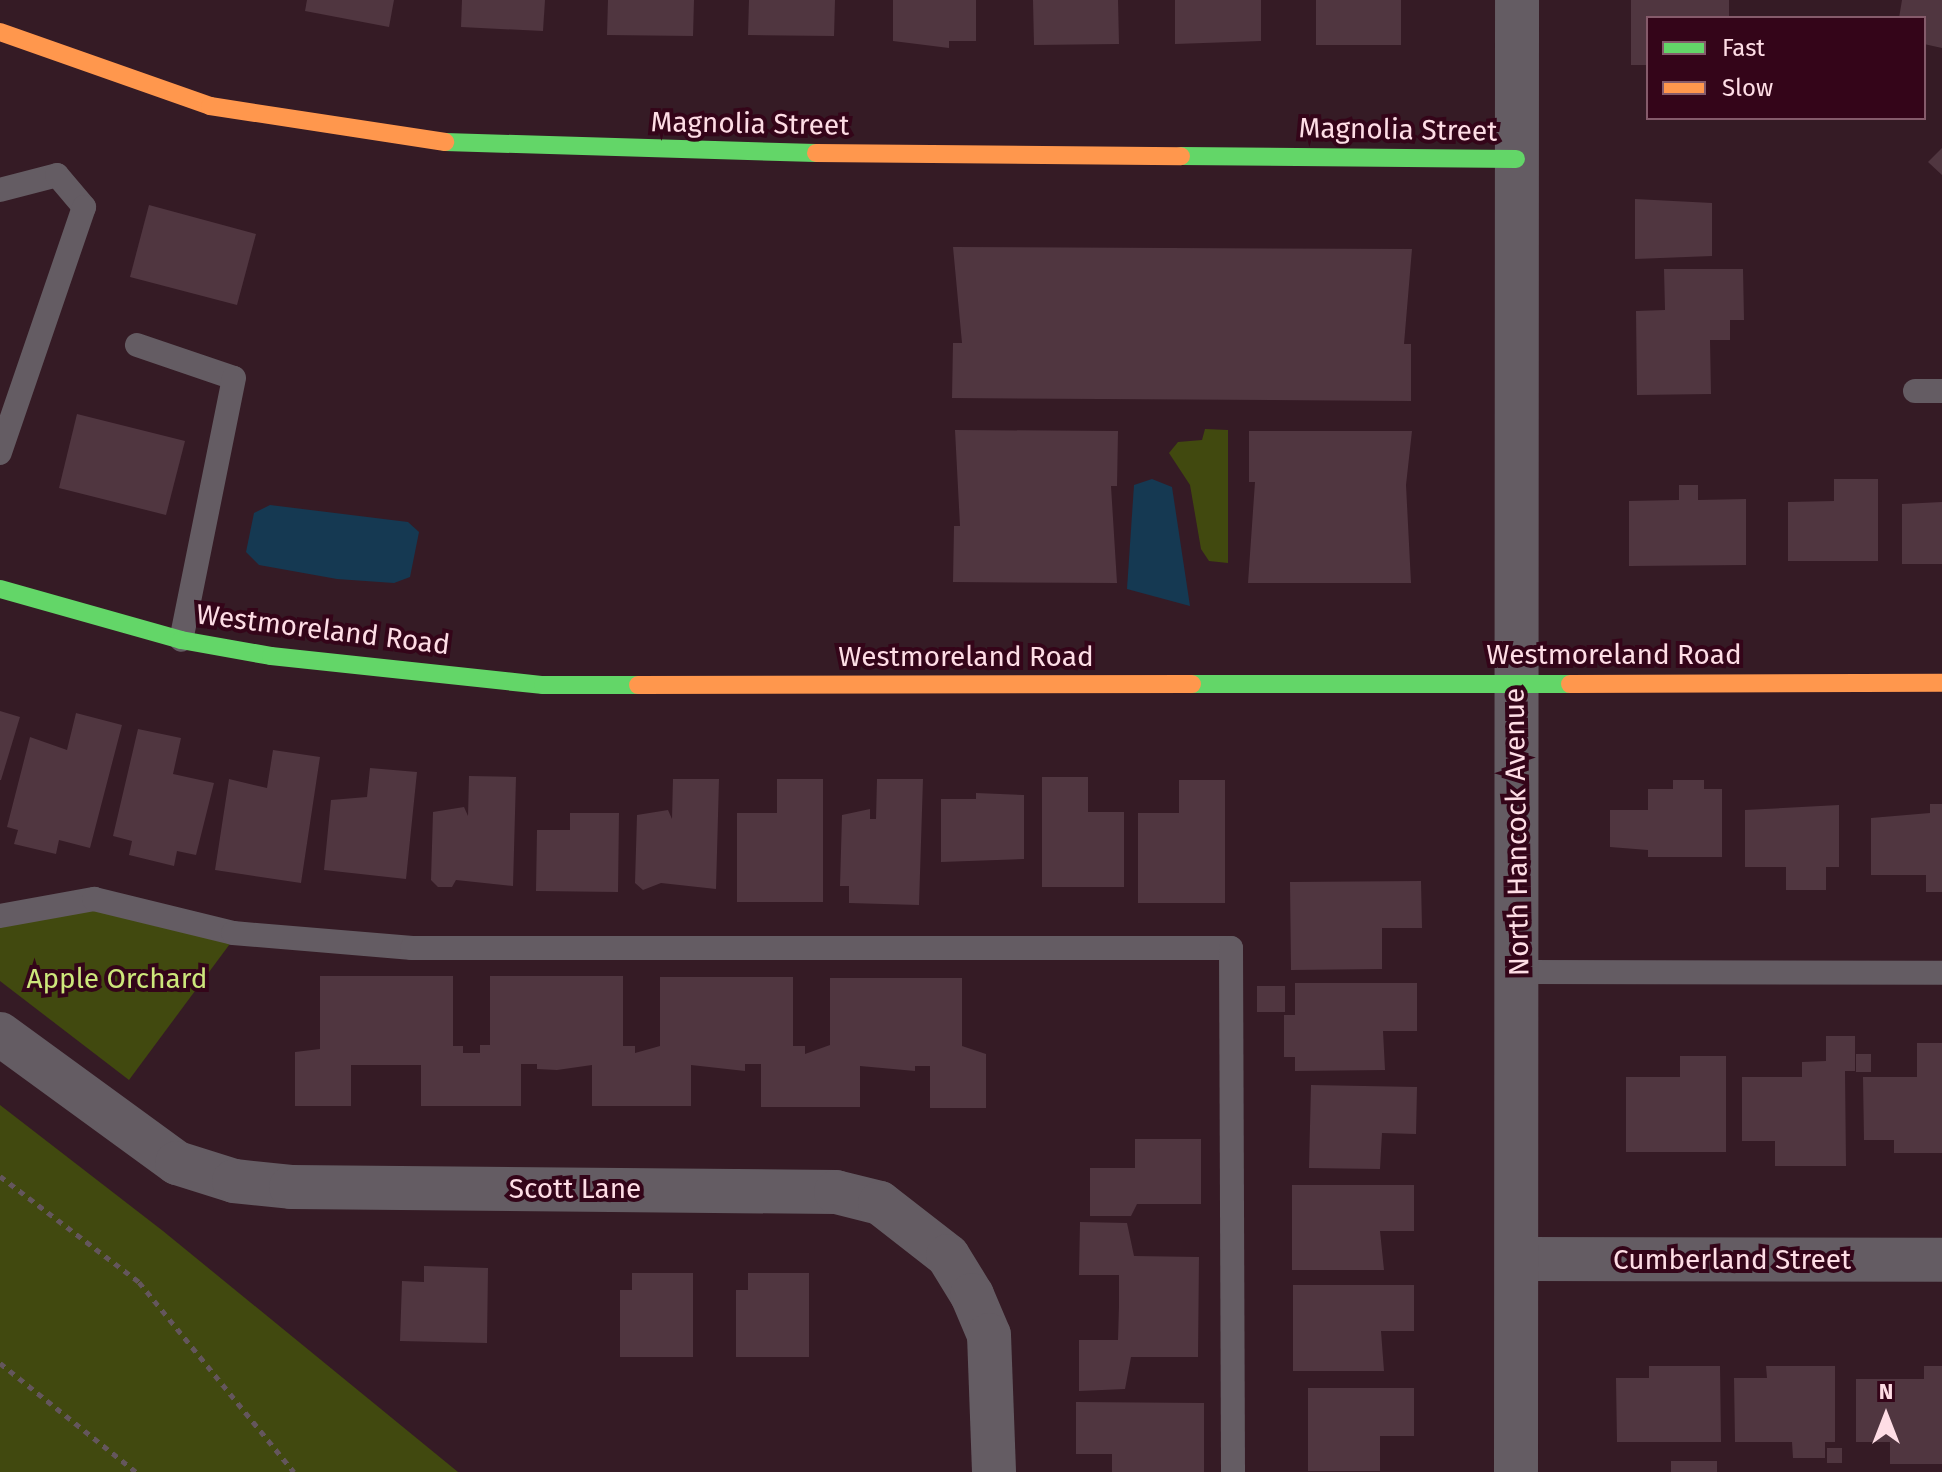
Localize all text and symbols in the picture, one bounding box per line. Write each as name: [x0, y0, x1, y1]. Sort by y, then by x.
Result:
legend: [1646, 16, 1926, 120]
text: Fast: [1722, 34, 1765, 62]
text: Slow: [1722, 74, 1773, 102]
street label: Magnolia Street: [650, 105, 850, 143]
street label: Magnolia Street: [1298, 111, 1498, 149]
street label: Westmoreland Road: [194, 598, 452, 662]
street label: Westmoreland Road: [1486, 638, 1742, 672]
street label: Westmoreland Road: [838, 640, 1094, 674]
street label: North Hancock Avenue: [1498, 688, 1536, 976]
park label: Apple Orchard: [26, 962, 208, 996]
street label: Scott Lane: [509, 1172, 641, 1206]
street label: Cumberland Street: [1613, 1243, 1851, 1277]
north arrow: [1846, 1376, 1926, 1456]
text: N: [1879, 1378, 1893, 1405]

